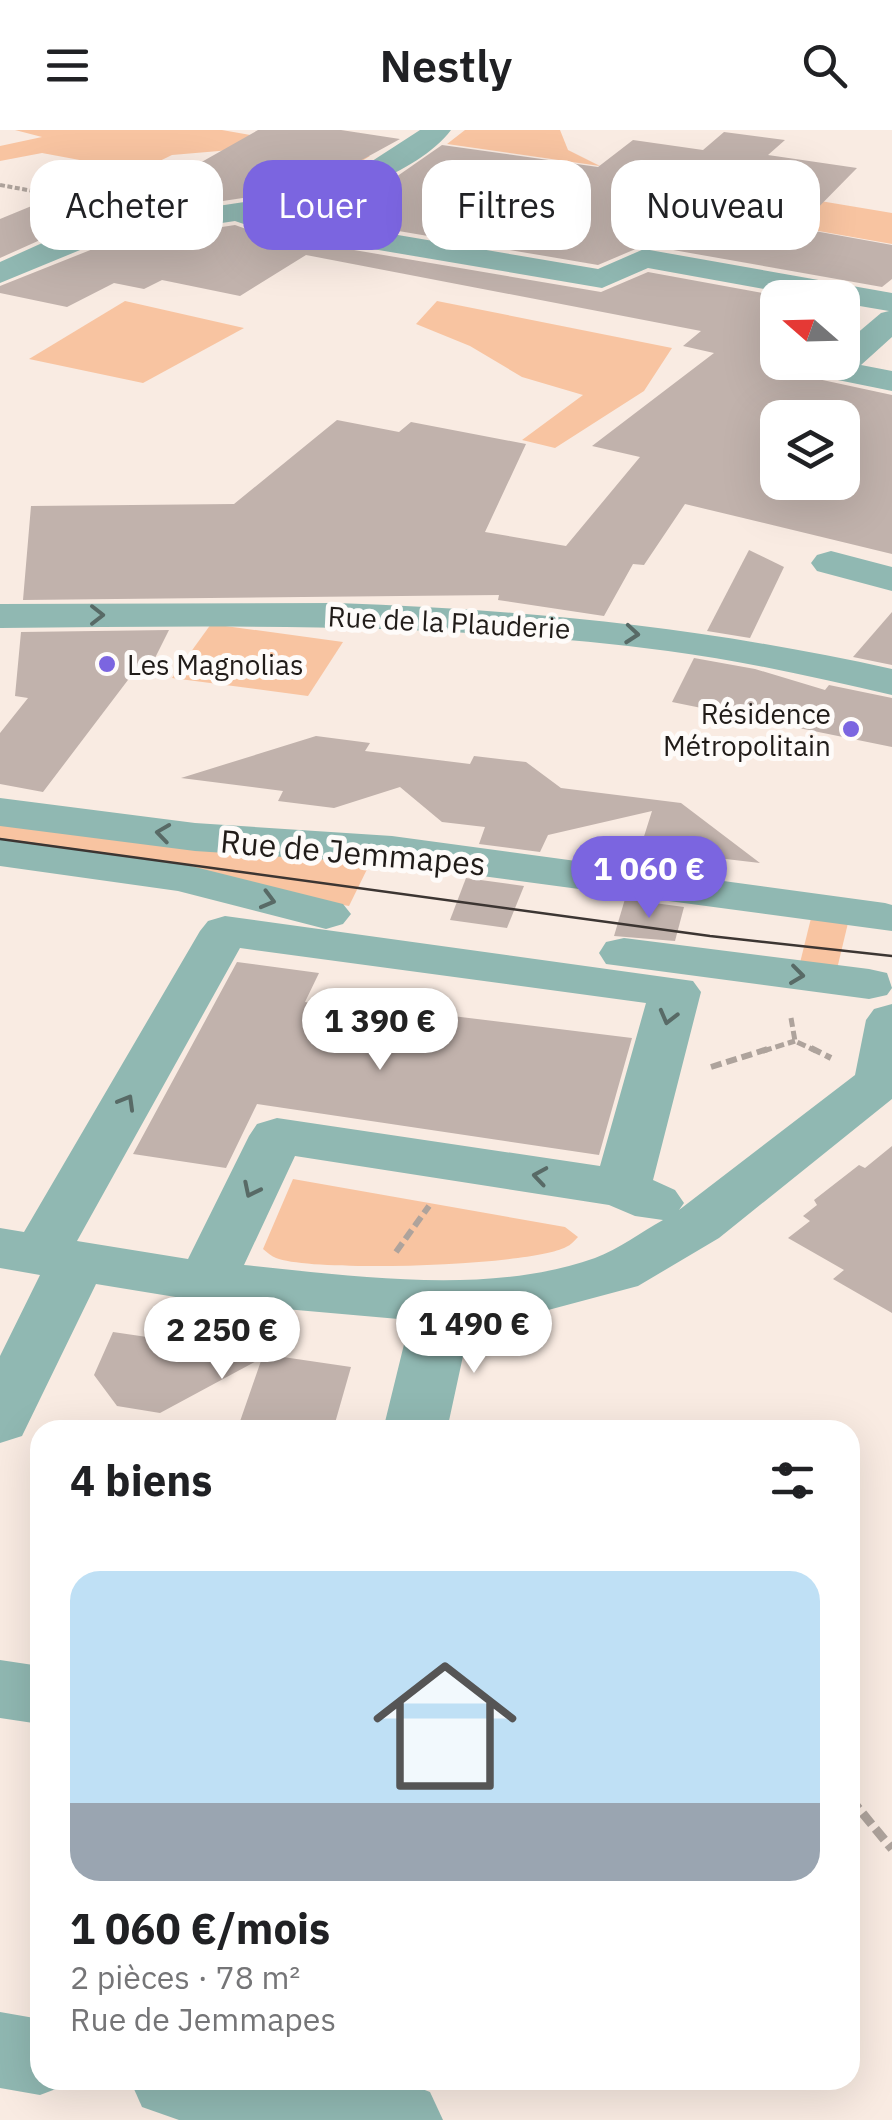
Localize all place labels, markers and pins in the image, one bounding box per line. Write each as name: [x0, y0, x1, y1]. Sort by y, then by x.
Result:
place label: Les Magnolias: [127, 646, 304, 683]
marker: Les Magnolias: [96, 653, 118, 675]
place label: Résidence Métropolitain: [663, 695, 831, 764]
marker: Résidence Métropolitain: [840, 718, 862, 740]
pin: 1 060 €: [557, 836, 741, 921]
pin: 1 390 €: [288, 988, 472, 1073]
pin: 1 490 €: [382, 1291, 566, 1376]
pin: 2 250 €: [130, 1297, 314, 1382]

